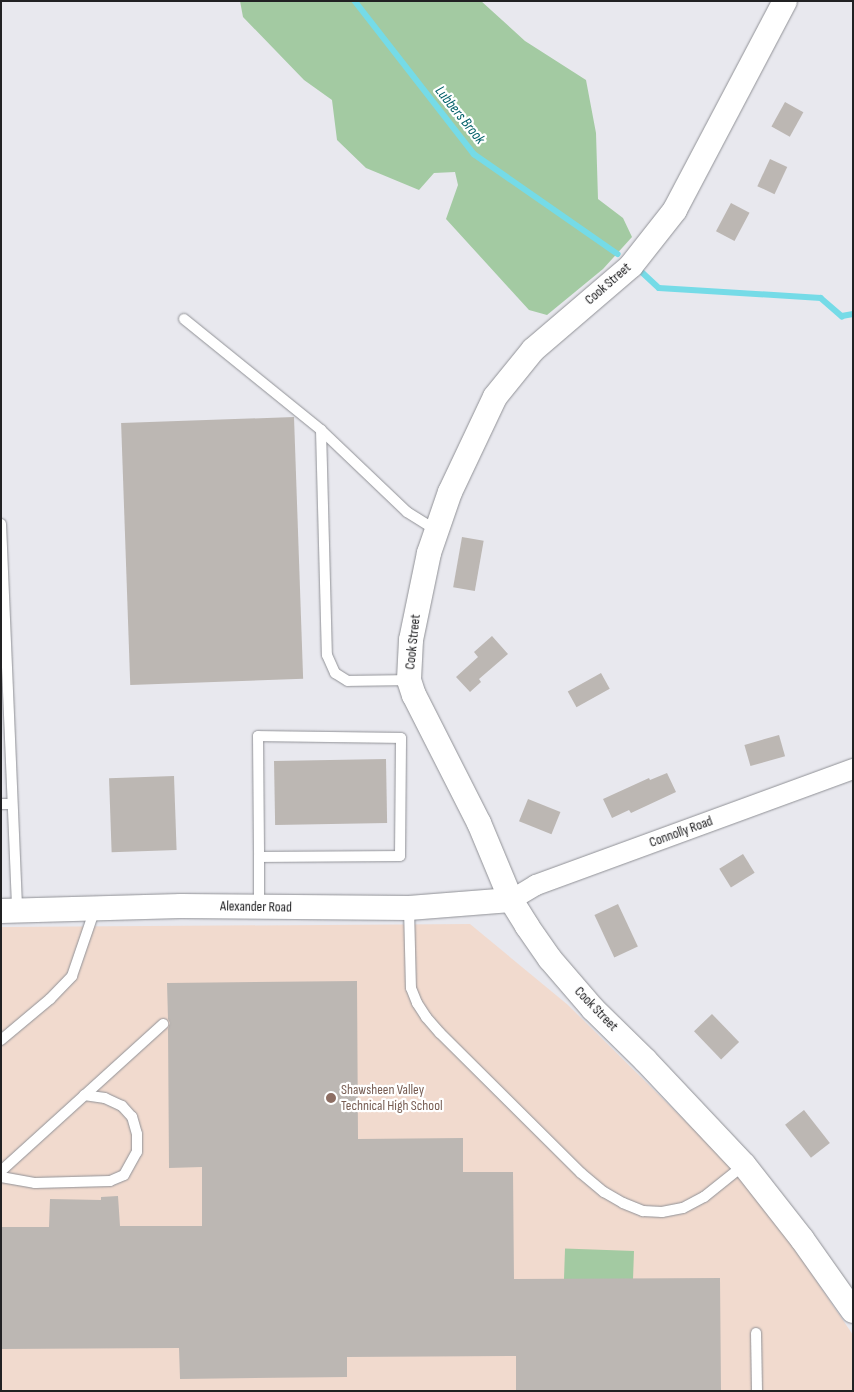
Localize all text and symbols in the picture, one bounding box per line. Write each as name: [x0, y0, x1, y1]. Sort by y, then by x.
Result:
water label: Lubbers Brook: [431, 82, 489, 148]
street label: Cook Street: [582, 259, 634, 309]
street label: Cook Street: [402, 614, 424, 670]
street label: Connolly Road: [647, 813, 715, 851]
street label: Alexander Road: [220, 898, 292, 916]
street label: Cook Street: [571, 983, 621, 1035]
place label: Shawsheen Valley Technical High School: [341, 1082, 443, 1114]
marker: Shawsheen Valley Technical High School: [325, 1092, 337, 1104]

